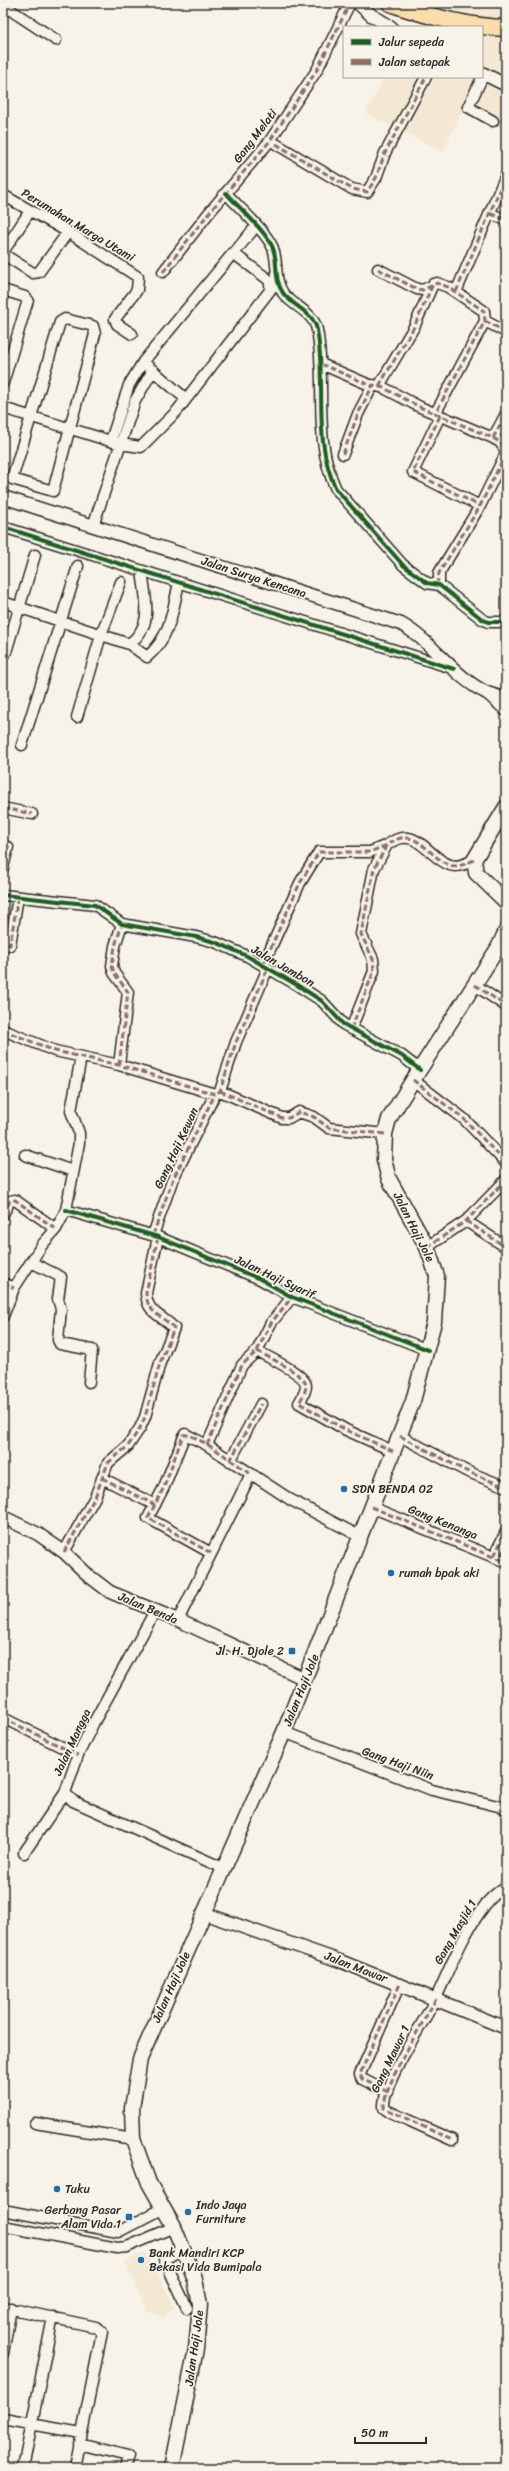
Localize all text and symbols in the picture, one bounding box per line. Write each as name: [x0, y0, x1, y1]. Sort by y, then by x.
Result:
legend: [343, 26, 483, 78]
text: Jalur sepeda: [378, 31, 445, 53]
text: Jalan setapak: [378, 51, 450, 73]
street label: Gang Melati: [227, 103, 283, 168]
street label: Perumahan Marga Utami: [17, 182, 140, 268]
street label: Jalan Surya Kencana: [198, 549, 309, 604]
street label: Jalan Jambon: [246, 938, 320, 993]
street label: Gang Haji Kewan: [147, 1103, 205, 1192]
street label: Jalan Haji Jole: [386, 1187, 441, 1266]
street label: Jalan Haji Syarif: [230, 1248, 321, 1306]
place label: SDN BENDA 02: [352, 1478, 433, 1500]
marker: SDN BENDA 02: [339, 1484, 349, 1494]
street label: Gang Kenanga: [405, 1498, 481, 1546]
place label: rumah bpak aki: [399, 1562, 480, 1584]
marker: rumah bpak aki: [386, 1568, 396, 1578]
street label: Jalan Benda: [114, 1585, 181, 1630]
place label: Jl. H. Djole 2: [215, 1640, 284, 1662]
marker: Jl. H. Djole 2: [287, 1646, 297, 1656]
street label: Jalan Haji Jole: [276, 1650, 326, 1730]
street label: Jalan Mangga: [46, 1705, 97, 1780]
street label: Gang Haji Niin: [359, 1740, 438, 1786]
street label: Gang Masjid 1: [427, 1895, 483, 1969]
street label: Jalan Mawar: [320, 1945, 392, 1990]
street label: Jalan Haji Jole: [145, 1948, 197, 2027]
street label: Gang Mawar 1: [364, 2021, 416, 2097]
place label: Tuku: [65, 2178, 90, 2200]
marker: Tuku: [52, 2184, 62, 2194]
place label: Indo Jaya Furniture: [195, 2194, 247, 2230]
place label: Gerbang Pasar Alam Vida 1: [45, 2199, 122, 2235]
marker: Indo Jaya Furniture: [183, 2207, 193, 2217]
marker: Gerbang Pasar Alam Vida 1: [124, 2212, 134, 2222]
place label: Bank Mandiri KCP Bekasi Vida Bumipala: [149, 2242, 261, 2278]
marker: Bank Mandiri KCP Bekasi Vida Bumipala: [136, 2255, 146, 2265]
street label: Jalan Haji Jole: [178, 2309, 210, 2388]
scale bar: [355, 2419, 426, 2445]
text: 50 m: [361, 2422, 388, 2444]

